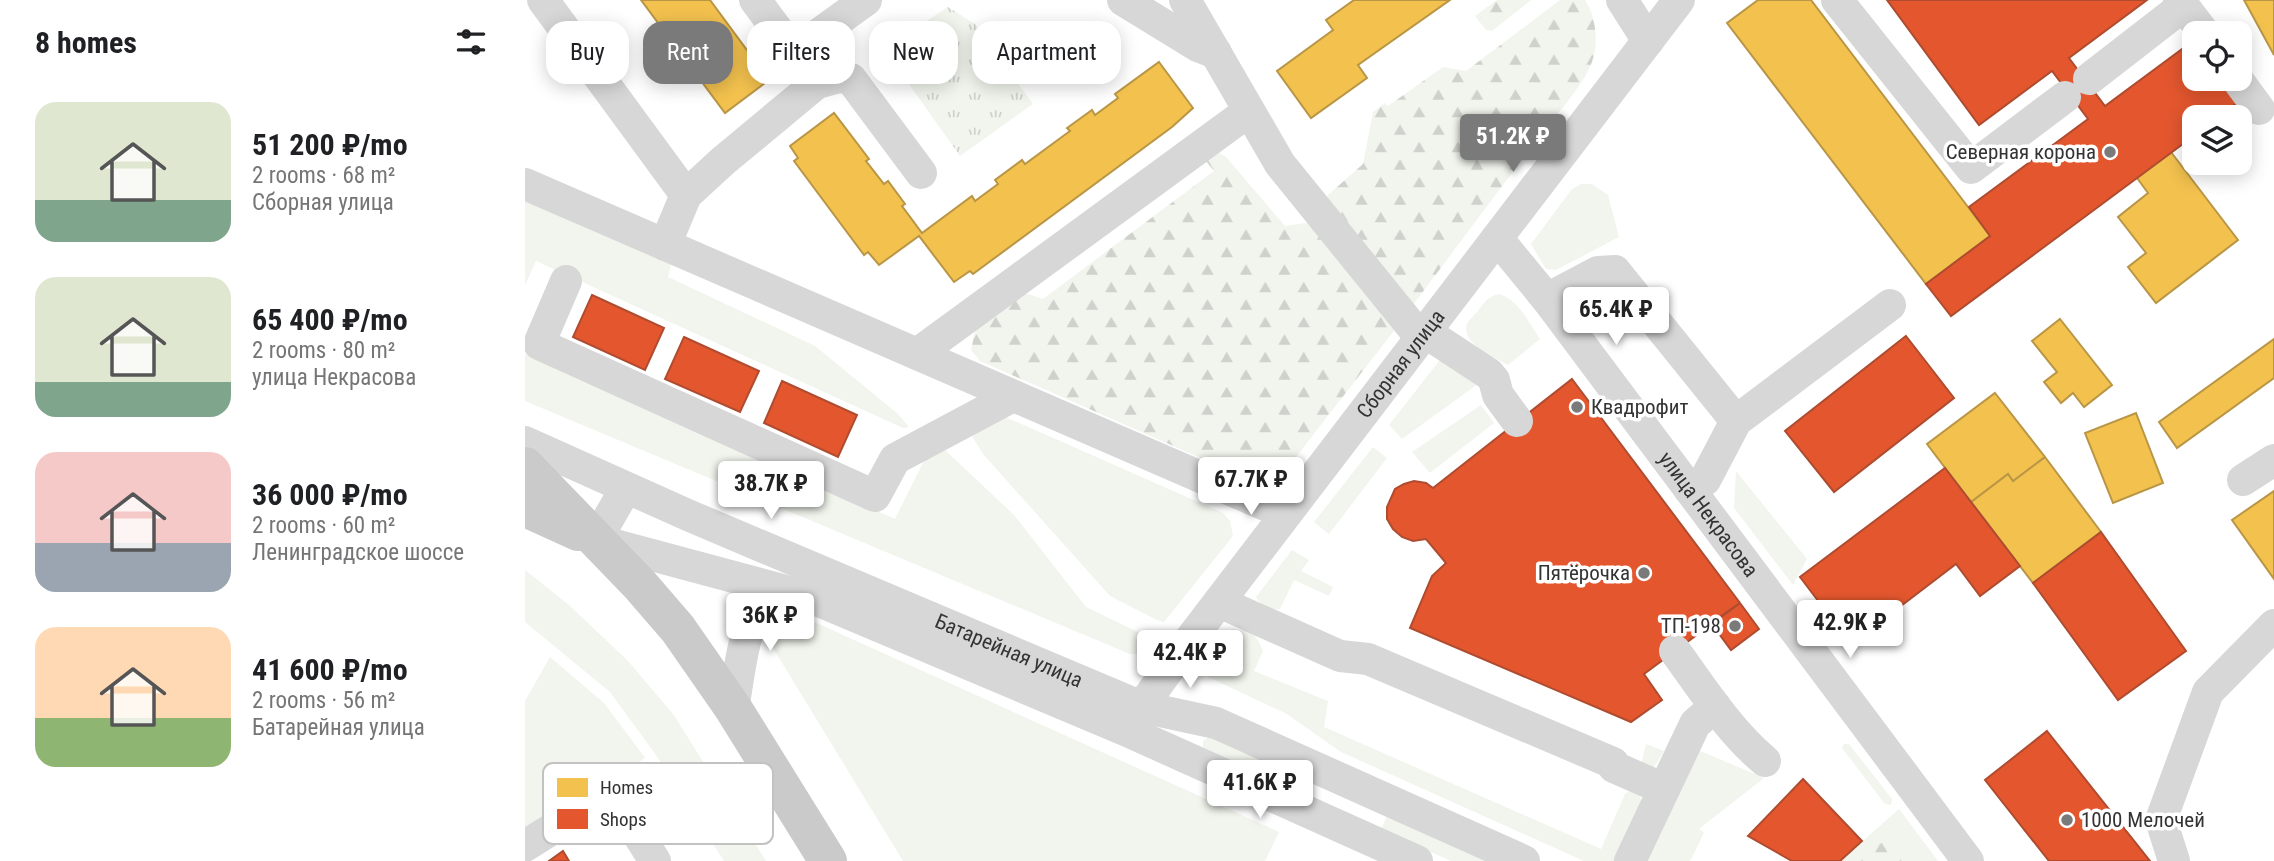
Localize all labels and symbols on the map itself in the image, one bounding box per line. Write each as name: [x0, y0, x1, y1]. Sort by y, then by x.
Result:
pin: 51.2K ₽: [1448, 114, 1578, 174]
place label: Северная корона: [1946, 140, 2096, 164]
marker: Северная корона: [2102, 144, 2118, 160]
pin: 65.4K ₽: [1551, 288, 1681, 347]
street label: Сборная улица: [1352, 305, 1450, 423]
place label: Квадрофит: [1591, 395, 1688, 419]
marker: Квадрофит: [1569, 399, 1585, 415]
street label: улица Некрасова: [1654, 447, 1763, 582]
pin: 67.7K ₽: [1186, 458, 1316, 517]
pin: 38.7K ₽: [706, 462, 836, 521]
place label: Пятёрочка: [1538, 561, 1630, 585]
marker: Пятёрочка: [1636, 565, 1652, 581]
pin: 36K ₽: [721, 594, 819, 653]
pin: 42.9K ₽: [1785, 600, 1915, 660]
street label: Батарейная улица: [932, 609, 1086, 692]
place label: ТП-198: [1661, 614, 1721, 638]
marker: ТП-198: [1727, 618, 1743, 634]
pin: 42.4K ₽: [1125, 630, 1255, 690]
pin: 41.6K ₽: [1195, 760, 1325, 820]
legend: [543, 763, 773, 844]
text: Homes: [600, 776, 653, 799]
text: Shops: [600, 808, 647, 831]
place label: 1000 Мелочей: [2081, 808, 2205, 832]
marker: 1000 Мелочей: [2059, 812, 2075, 828]

